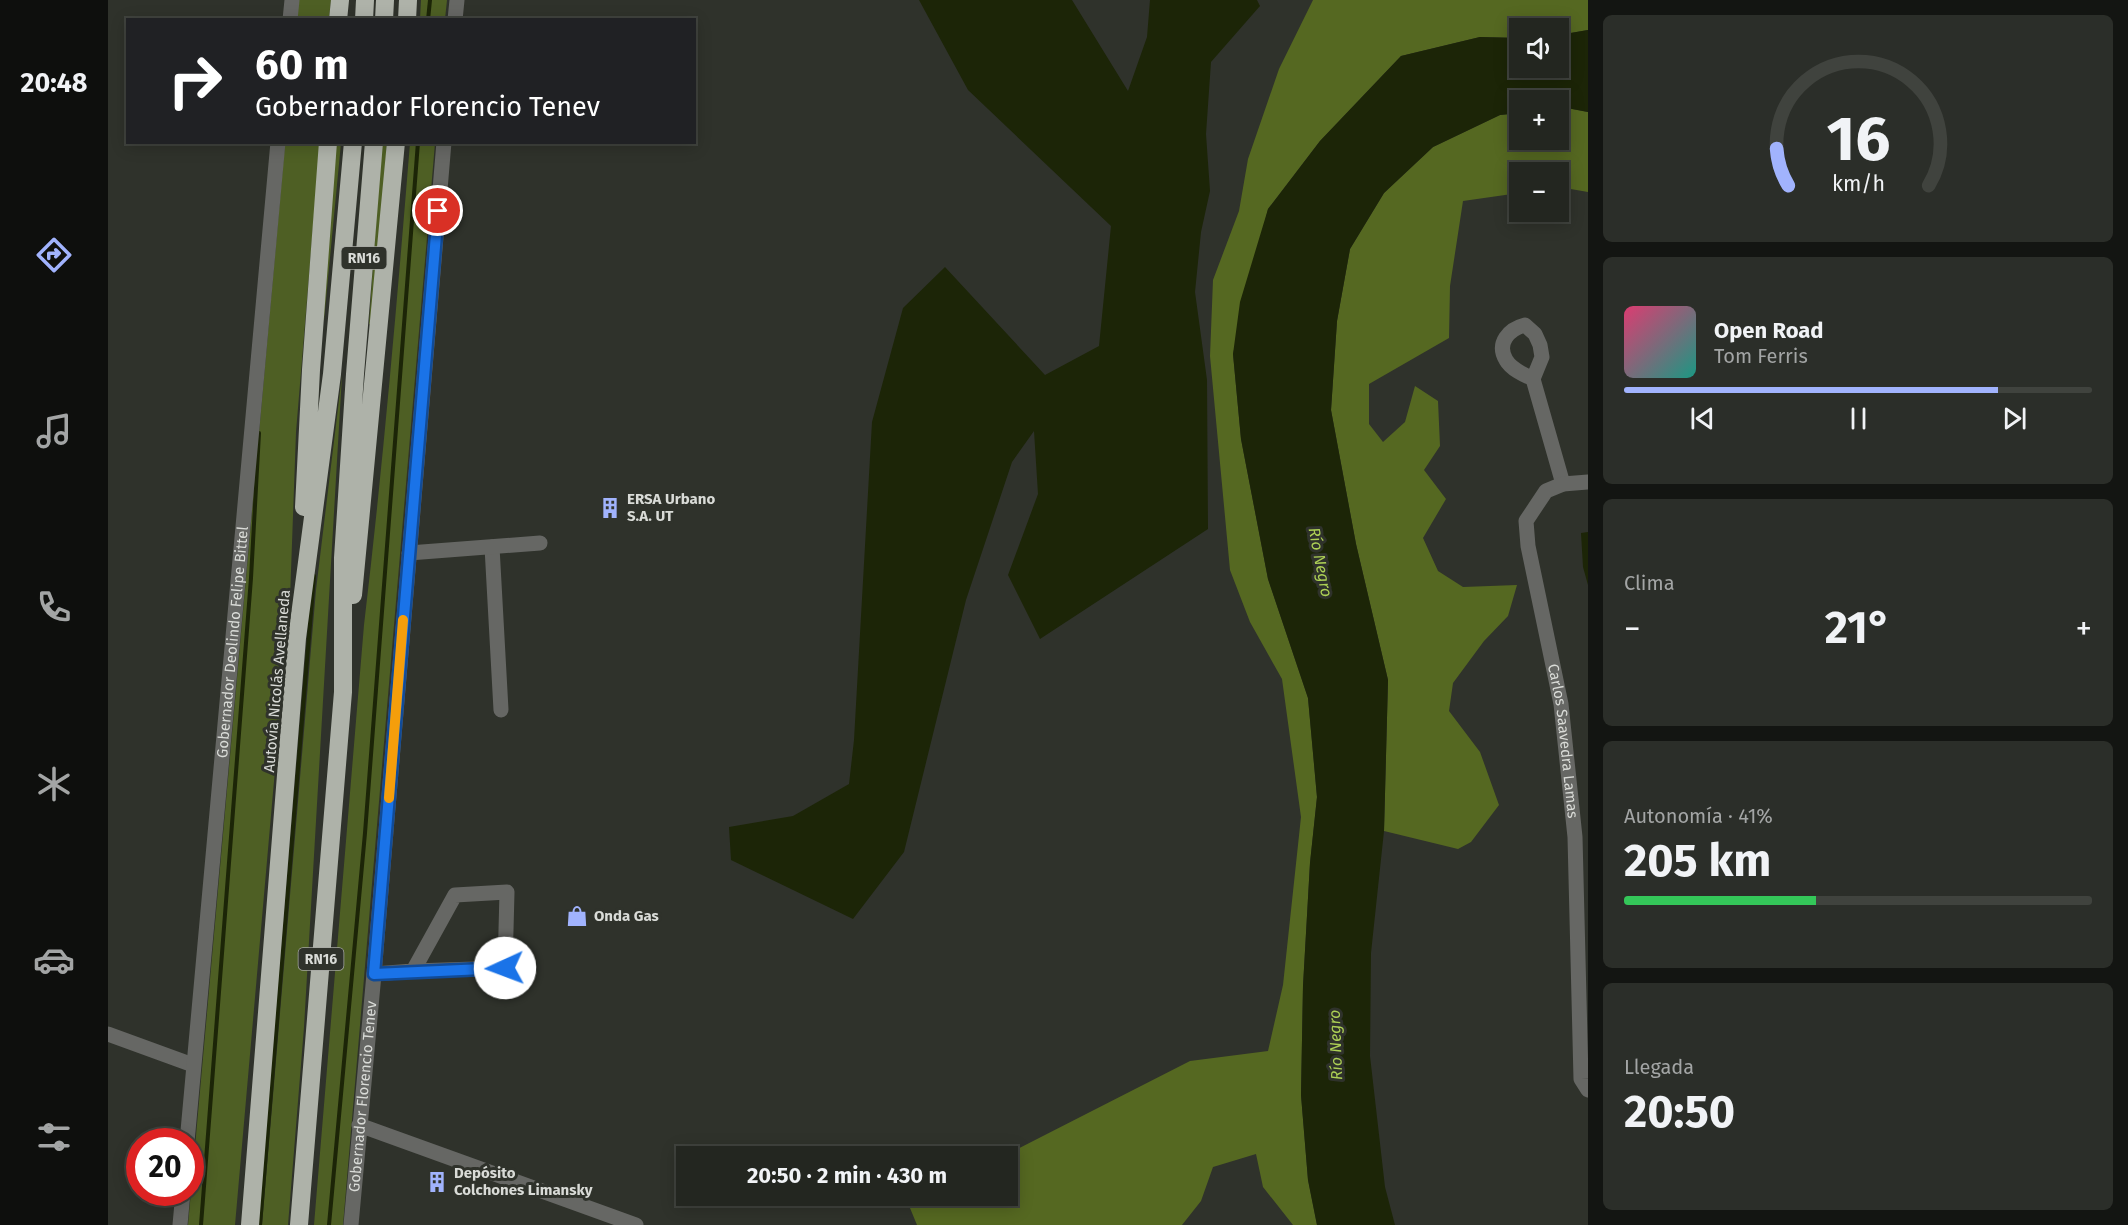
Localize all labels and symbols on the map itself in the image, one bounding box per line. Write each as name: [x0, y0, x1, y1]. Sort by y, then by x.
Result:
pin: [412, 185, 463, 236]
road number: RN16: [342, 247, 386, 269]
place label: ERSA Urbano S.A. UT: [627, 490, 715, 525]
building icon: ERSA Urbano S.A. UT: [598, 496, 622, 520]
street label: Gobernador Deolindo Felipe Bittel: [213, 525, 252, 759]
water label: Río Negro: [1304, 526, 1337, 599]
street label: Autovía Nicolás Avellaneda: [260, 589, 294, 773]
street label: Carlos Saavedra Lamas: [1544, 662, 1582, 819]
shop icon: Onda Gas: [565, 904, 589, 928]
place label: Onda Gas: [594, 907, 659, 925]
position arrow: [473, 936, 537, 1000]
road number: RN16: [298, 948, 344, 970]
street label: Gobernador Florencio Tenev: [345, 1000, 381, 1193]
water label: Río Negro: [1325, 1009, 1346, 1081]
speed limit sign: 20: [126, 1128, 204, 1206]
place label: Depósito Colchones Limansky: [454, 1164, 593, 1199]
building icon: Depósito Colchones Limansky: [425, 1170, 449, 1194]

